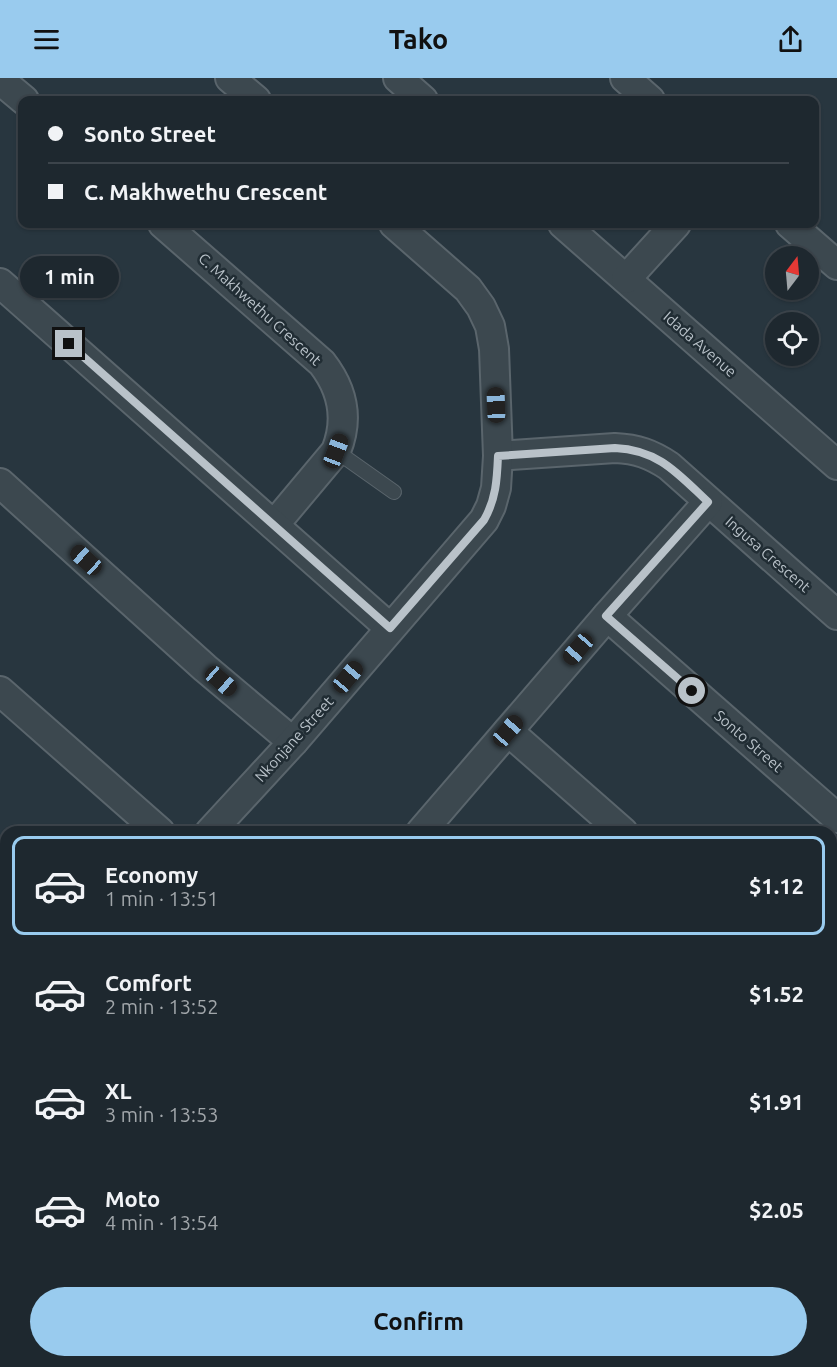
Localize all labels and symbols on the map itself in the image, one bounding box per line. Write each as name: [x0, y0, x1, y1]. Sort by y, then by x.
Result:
north arrow: [765, 246, 819, 300]
street label: C. Makhwethu Crescent: [195, 249, 325, 369]
callout: 1 min: [20, 257, 118, 299]
street label: Idada Avenue: [660, 308, 740, 380]
route end: [55, 330, 82, 357]
car: [486, 387, 506, 423]
car: [321, 431, 351, 471]
street label: Ingusa Crescent: [722, 513, 814, 595]
car: [67, 541, 105, 579]
car: [559, 630, 597, 668]
car: [330, 657, 366, 697]
car: [202, 662, 240, 700]
route start: [678, 677, 705, 704]
street label: Nkonjane Street: [251, 693, 337, 785]
street label: Sonto Street: [711, 707, 787, 775]
car: [489, 712, 527, 750]

